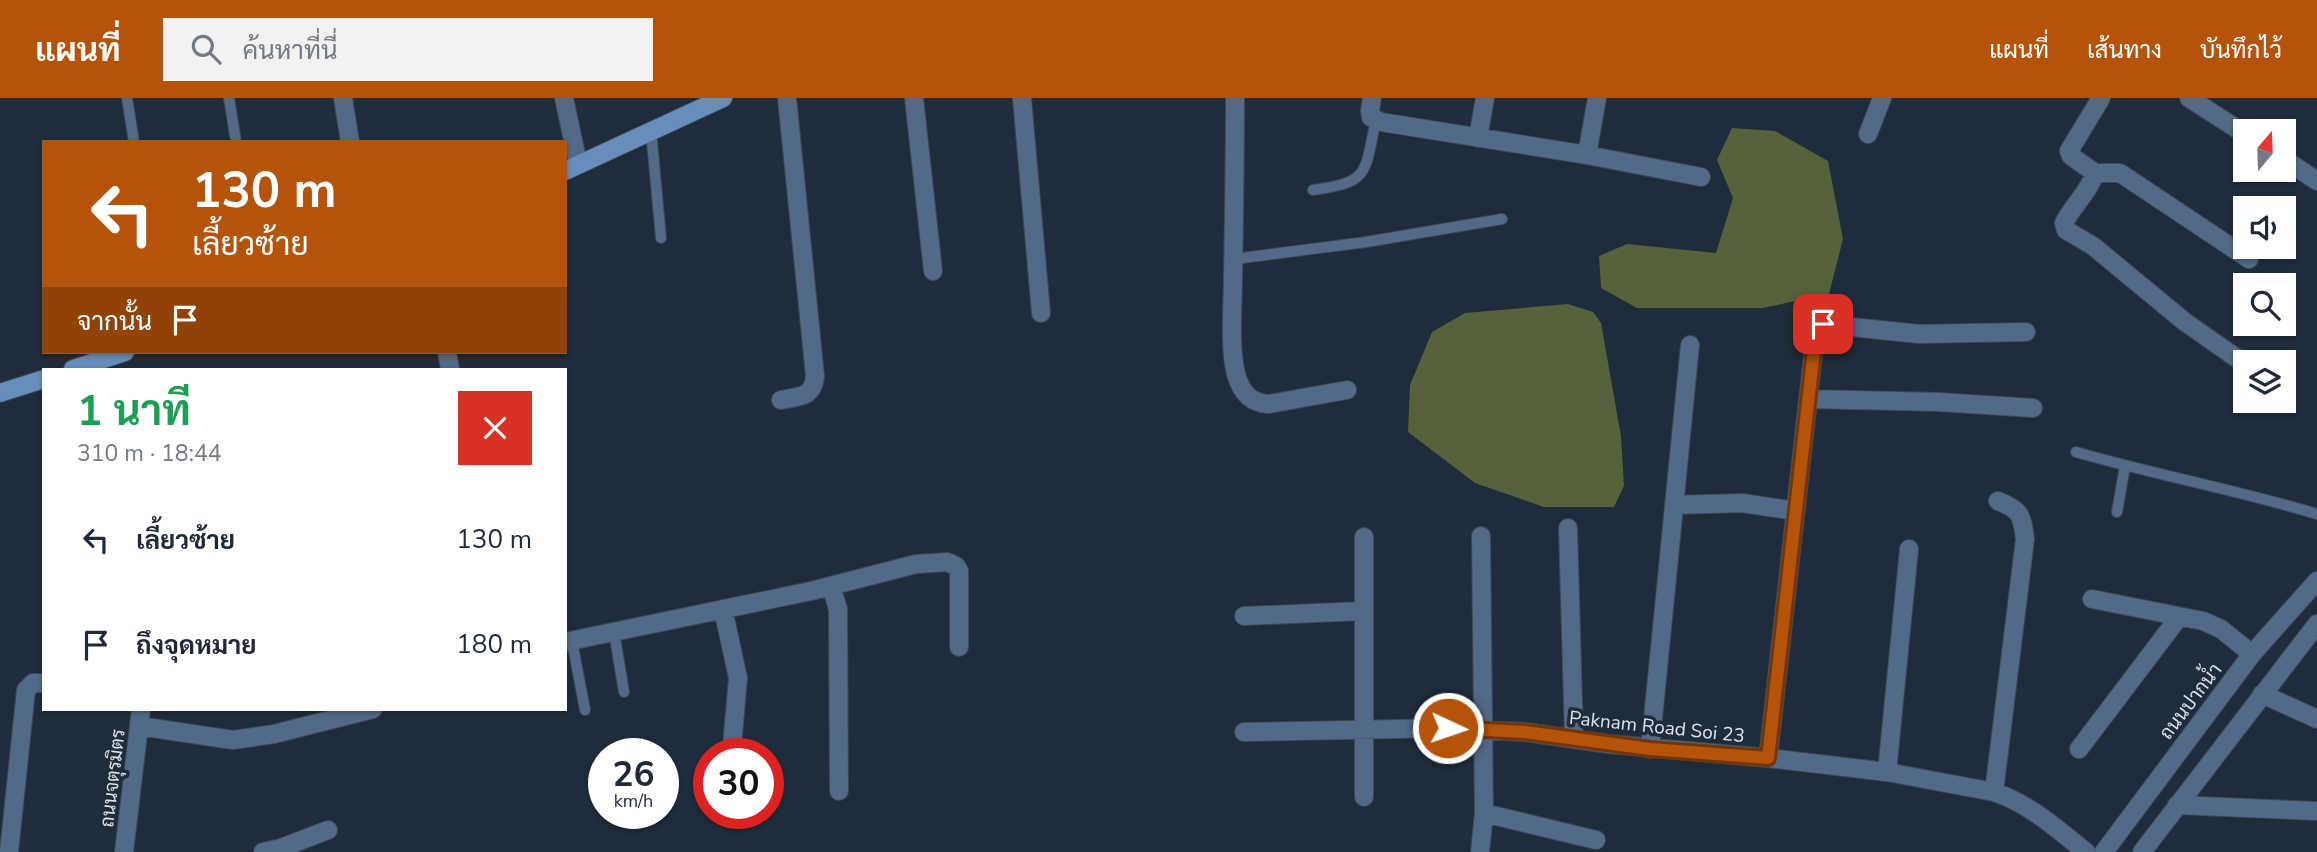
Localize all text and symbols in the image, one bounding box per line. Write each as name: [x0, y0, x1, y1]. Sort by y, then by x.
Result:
search box: [163, 18, 653, 81]
text: แผนที่: [35, 28, 121, 73]
icon: search: [187, 30, 225, 68]
text: ค้นหาที่นี่: [243, 33, 338, 68]
text: แผนที่: [1989, 34, 2049, 66]
text: เส้นทาง: [2087, 34, 2162, 66]
text: บันทึกไว้: [2200, 34, 2282, 66]
north arrow: [2233, 119, 2296, 182]
map controls: [2233, 119, 2296, 413]
text: 130 m: [192, 157, 336, 224]
icon: left: [77, 168, 168, 259]
button: sound: [2233, 196, 2296, 259]
text: เลี้ยวซ้าย: [192, 223, 309, 266]
button: search: [2233, 273, 2296, 336]
pin: [1793, 294, 1853, 354]
icon: arrive: [166, 301, 204, 339]
text: จากนั้น: [77, 304, 152, 339]
icon: arrive: [1804, 305, 1842, 343]
button: layers: [2233, 350, 2296, 413]
text: 1 นาที: [77, 383, 191, 440]
button: close: [458, 391, 532, 465]
text: 310 m · 18:44: [77, 438, 222, 469]
icon: left: [77, 521, 115, 559]
text: 130 m: [456, 522, 532, 557]
text: เลี้ยวซ้าย: [136, 523, 235, 558]
icon: arrive: [77, 626, 115, 664]
text: 180 m: [456, 627, 532, 662]
text: ถึงจุดหมาย: [136, 628, 257, 663]
street label: ถนนปากน้ำ: [2151, 656, 2228, 745]
position arrow: [1411, 691, 1485, 765]
street label: Paknam Road Soi 23: [1568, 705, 1746, 749]
street label: ถนนจตุรมิตร: [94, 727, 132, 829]
speed limit sign: 30: [693, 738, 784, 829]
text: 26: [612, 751, 655, 798]
text: km/h: [614, 789, 653, 813]

